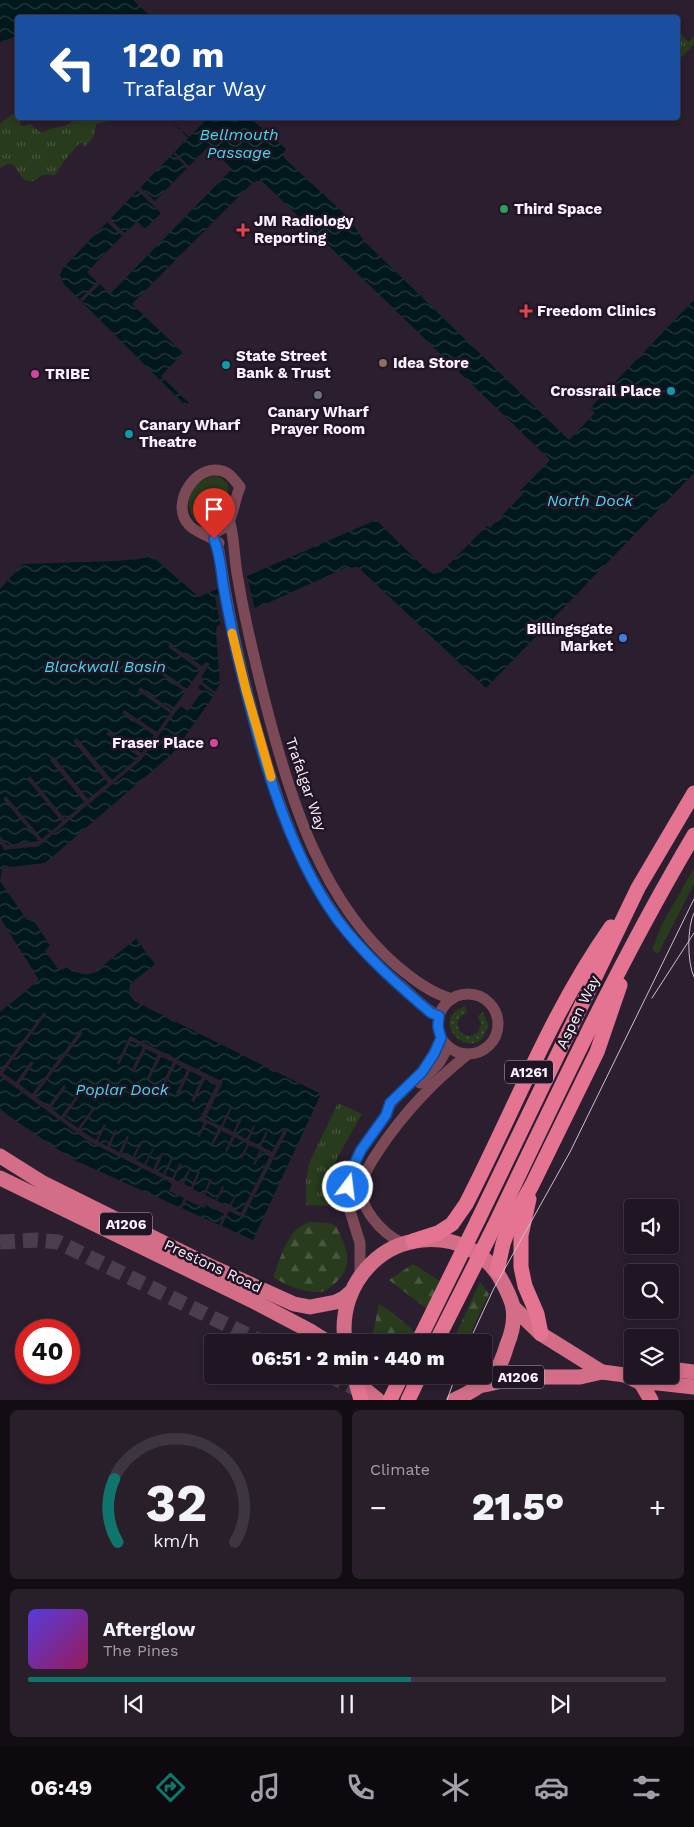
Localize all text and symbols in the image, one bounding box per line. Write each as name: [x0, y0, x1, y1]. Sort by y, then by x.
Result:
text: 120 m: [123, 34, 224, 76]
icon: left: [40, 35, 105, 100]
text: Trafalgar Way: [123, 76, 266, 101]
water label: Bellmouth Passage: [199, 125, 279, 162]
place label: Third Space: [514, 200, 603, 218]
marker: Third Space: [498, 203, 510, 215]
place label: JM Radiology Reporting: [254, 212, 354, 247]
marker: JM Radiology Reporting: [236, 223, 250, 237]
place label: Freedom Clinics: [537, 302, 656, 320]
marker: Freedom Clinics: [519, 304, 533, 318]
place label: State Street Bank & Trust: [236, 347, 331, 382]
place label: Idea Store: [393, 354, 469, 372]
marker: Idea Store: [377, 357, 389, 369]
marker: State Street Bank & Trust: [220, 359, 232, 371]
place label: TRIBE: [45, 365, 90, 383]
marker: TRIBE: [29, 368, 41, 380]
place label: Crossrail Place: [550, 382, 661, 400]
marker: Crossrail Place: [665, 385, 677, 397]
marker: Canary Wharf Prayer Room: [312, 389, 324, 401]
place label: Canary Wharf Prayer Room: [267, 403, 369, 438]
place label: Canary Wharf Theatre: [139, 416, 241, 451]
marker: Canary Wharf Theatre: [123, 428, 135, 440]
pin: [193, 488, 235, 539]
water label: North Dock: [547, 491, 634, 510]
icon: arrive: [200, 495, 228, 523]
place label: Billingsgate Market: [527, 620, 613, 655]
marker: Billingsgate Market: [617, 632, 629, 644]
water label: Blackwall Basin: [44, 657, 166, 676]
place label: Fraser Place: [112, 734, 204, 752]
street label: Trafalgar Way: [282, 735, 330, 833]
marker: Fraser Place: [208, 737, 220, 749]
street label: Aspen Way: [552, 972, 604, 1052]
road number: A1261: [505, 1060, 553, 1084]
water label: Poplar Dock: [76, 1080, 170, 1099]
position arrow: [321, 1160, 373, 1212]
map controls: [624, 1199, 679, 1384]
button: sound: [624, 1199, 679, 1254]
road number: A1206: [100, 1212, 152, 1236]
street label: Prestons Road: [161, 1235, 265, 1297]
button: search: [624, 1264, 679, 1319]
speed limit sign: 40: [15, 1319, 80, 1384]
button: layers: [624, 1329, 679, 1384]
text: 06:51 · 2 min · 440 m: [252, 1347, 444, 1370]
road number: A1206: [492, 1365, 544, 1388]
text: Climate: [370, 1460, 430, 1479]
text: 32: [145, 1473, 207, 1534]
text: 21.5°: [472, 1485, 564, 1529]
text: −: [370, 1491, 387, 1524]
text: +: [649, 1491, 666, 1524]
text: km/h: [153, 1530, 199, 1551]
text: Afterglow: [103, 1618, 195, 1641]
text: The Pines: [103, 1641, 179, 1660]
icon: previous: [120, 1690, 148, 1718]
icon: pause: [333, 1690, 361, 1718]
icon: next: [546, 1690, 574, 1718]
icon: directions: [153, 1770, 188, 1805]
icon: music: [248, 1770, 283, 1805]
icon: phone: [343, 1770, 378, 1805]
icon: climate: [438, 1770, 473, 1805]
icon: car: [534, 1770, 569, 1805]
icon: filters: [629, 1770, 664, 1805]
text: 06:49: [30, 1775, 92, 1800]

